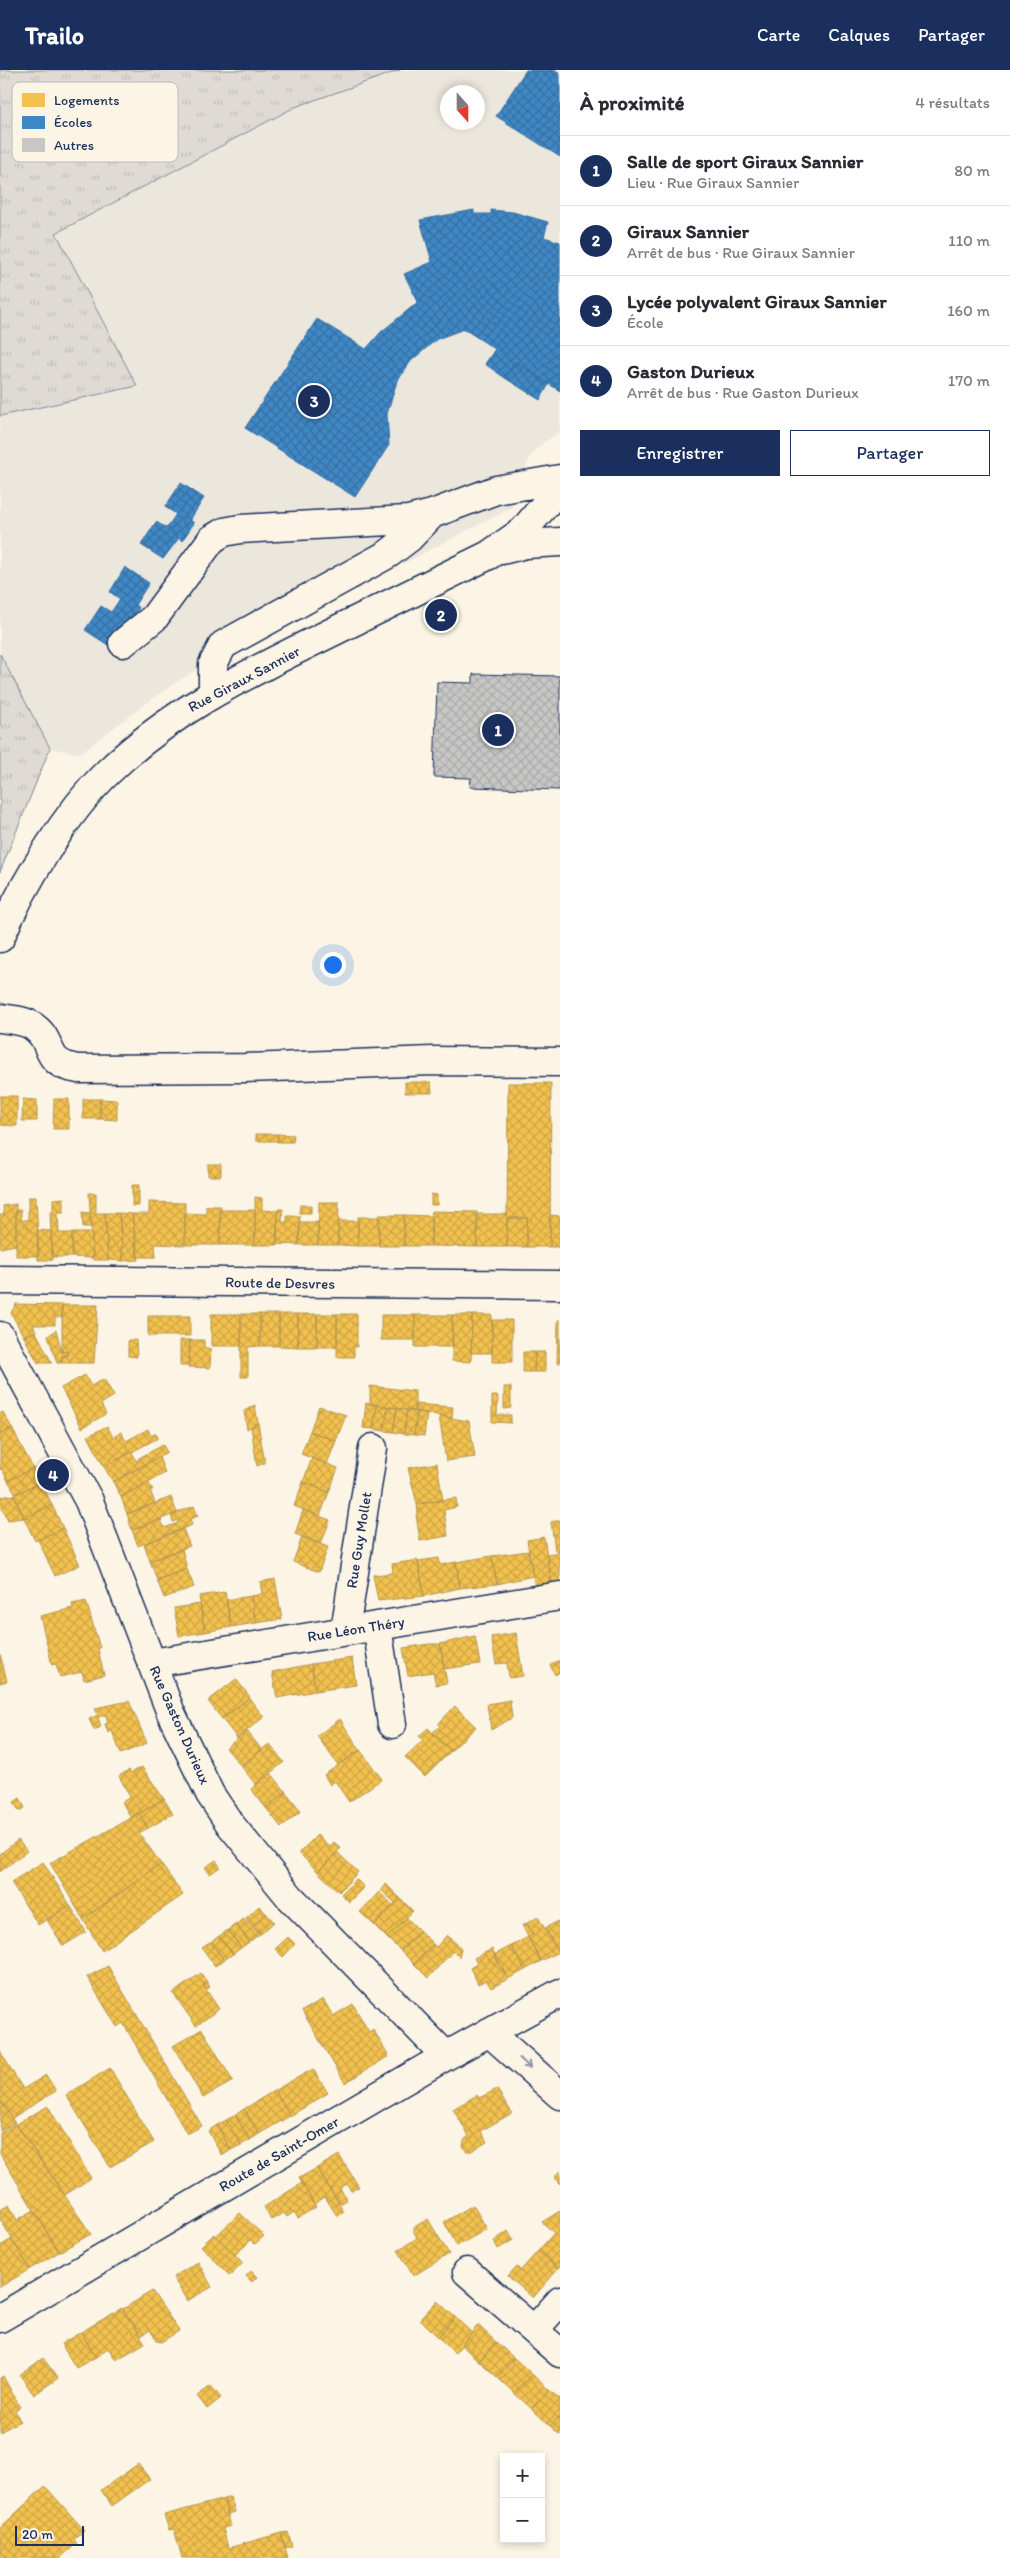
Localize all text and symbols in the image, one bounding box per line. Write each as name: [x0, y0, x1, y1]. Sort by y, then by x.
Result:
text: Trailo: [25, 21, 84, 50]
text: Carte: [757, 24, 800, 46]
text: Calques: [828, 24, 890, 46]
text: Partager: [918, 24, 985, 46]
legend: [12, 82, 178, 162]
north arrow: [440, 85, 485, 130]
text: À proximité: [580, 90, 685, 115]
text: Logements: [54, 92, 120, 109]
text: 4 résultats: [915, 93, 990, 112]
text: Écoles: [54, 114, 92, 131]
text: Autres: [54, 137, 94, 154]
text: Salle de sport Giraux Sannier: [627, 150, 863, 173]
text: 1: [592, 161, 600, 180]
text: 80 m: [954, 161, 990, 180]
text: Lieu · Rue Giraux Sannier: [627, 173, 799, 192]
text: Giraux Sannier: [627, 220, 749, 243]
text: 2: [592, 231, 600, 250]
text: 110 m: [948, 231, 990, 250]
text: Arrêt de bus · Rue Giraux Sannier: [627, 243, 855, 262]
text: Lycée polyvalent Giraux Sannier: [627, 290, 887, 313]
text: 3: [592, 301, 600, 320]
text: 160 m: [947, 301, 990, 320]
text: École: [627, 313, 664, 332]
text: Gaston Durieux: [627, 360, 754, 383]
text: 4: [591, 371, 601, 390]
text: 170 m: [948, 371, 990, 390]
pin: 3: [298, 382, 330, 420]
text: Arrêt de bus · Rue Gaston Durieux: [627, 383, 859, 402]
button: Enregistrer: [580, 430, 780, 476]
button: Partager: [790, 430, 990, 476]
pin: 2: [425, 596, 457, 634]
street label: Rue Giraux Sannier: [185, 642, 303, 716]
pin: 1: [482, 711, 514, 749]
your location: [320, 952, 346, 978]
street label: Route de Desvres: [225, 1273, 335, 1293]
pin: 4: [37, 1456, 69, 1494]
street label: Rue Guy Mollet: [342, 1490, 376, 1590]
street label: Rue Léon Théry: [306, 1612, 406, 1646]
street label: Rue Gaston Durieux: [146, 1663, 214, 1787]
one-way arrow: [518, 2057, 531, 2069]
street label: Route de Saint-Omer: [216, 2112, 342, 2196]
map controls: [500, 2453, 545, 2543]
button: +: [500, 2453, 545, 2498]
button: −: [500, 2498, 545, 2543]
scale bar: [15, 2523, 84, 2546]
text: 20 m: [22, 2526, 53, 2543]

